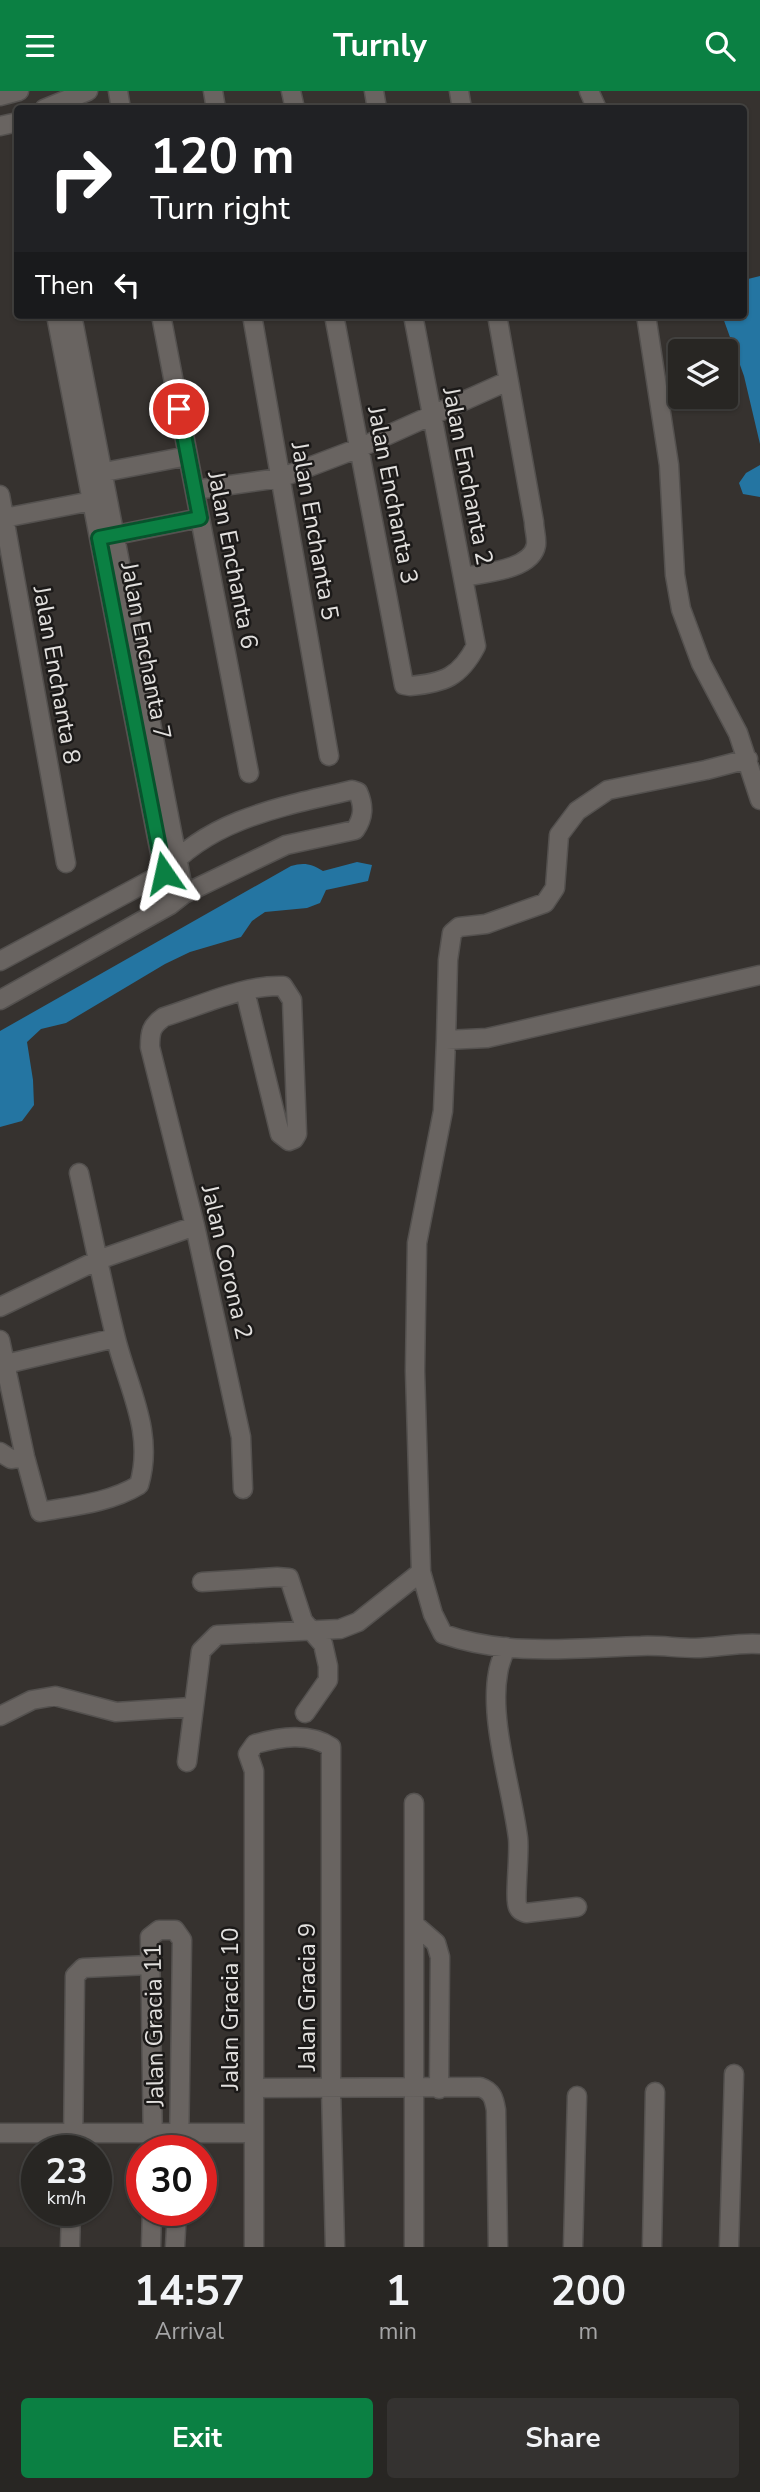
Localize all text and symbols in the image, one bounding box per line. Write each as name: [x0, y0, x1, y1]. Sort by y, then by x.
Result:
text: Turnly: [333, 24, 427, 67]
icon: menu: [21, 27, 59, 65]
icon: search: [701, 27, 739, 65]
text: 120 m: [150, 123, 294, 190]
icon: right: [35, 133, 126, 224]
text: Turn right: [150, 187, 290, 230]
icon: left: [108, 266, 146, 304]
text: Then: [35, 268, 94, 303]
map controls: [668, 339, 738, 409]
button: layers: [668, 339, 738, 409]
pin: [149, 379, 209, 439]
street label: Jalan Enchanta 2: [435, 383, 501, 568]
icon: arrive: [160, 390, 198, 428]
street label: Jalan Enchanta 3: [360, 402, 426, 587]
street label: Jalan Enchanta 5: [283, 438, 346, 623]
street label: Jalan Enchanta 6: [200, 467, 266, 652]
street label: Jalan Enchanta 7: [113, 558, 179, 743]
street label: Jalan Enchanta 8: [25, 582, 88, 767]
position arrow: [127, 836, 201, 910]
street label: Jalan Corona 2: [193, 1181, 260, 1342]
street label: Jalan Gracia 9: [291, 1923, 323, 2072]
street label: Jalan Gracia 10: [214, 1927, 246, 2092]
street label: Jalan Gracia 11: [137, 1943, 171, 2108]
speed limit sign: 30: [126, 2135, 217, 2226]
text: 23: [45, 2148, 88, 2195]
text: km/h: [47, 2186, 86, 2210]
text: 14:57: [134, 2263, 245, 2320]
text: 1: [385, 2263, 410, 2320]
text: 200: [551, 2263, 626, 2320]
text: Arrival: [155, 2316, 224, 2347]
text: min: [379, 2316, 417, 2347]
text: m: [579, 2316, 598, 2347]
button: Exit: [21, 2398, 373, 2478]
button: Share: [387, 2398, 739, 2478]

